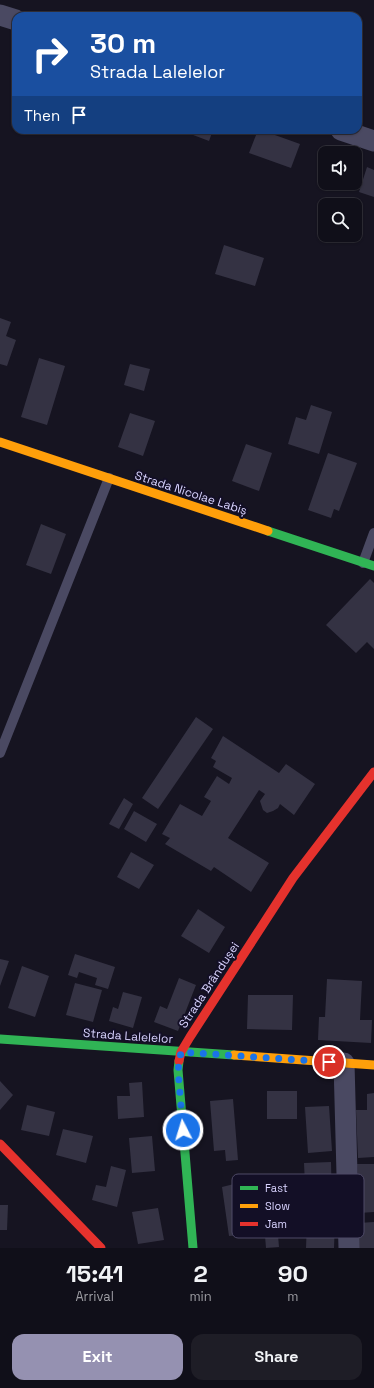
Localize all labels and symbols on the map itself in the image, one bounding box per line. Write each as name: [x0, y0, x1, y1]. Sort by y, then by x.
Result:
street label: Strada Nicolae Labiș: [133, 467, 249, 519]
street label: Strada Brândușei: [175, 939, 243, 1031]
street label: Strada Lalelelor: [83, 1025, 174, 1047]
pin: [312, 1045, 346, 1079]
position arrow: [162, 1109, 204, 1151]
legend: [232, 1174, 364, 1238]
text: Fast: [265, 1181, 288, 1195]
text: Slow: [265, 1199, 290, 1213]
text: Jam: [265, 1217, 287, 1231]

